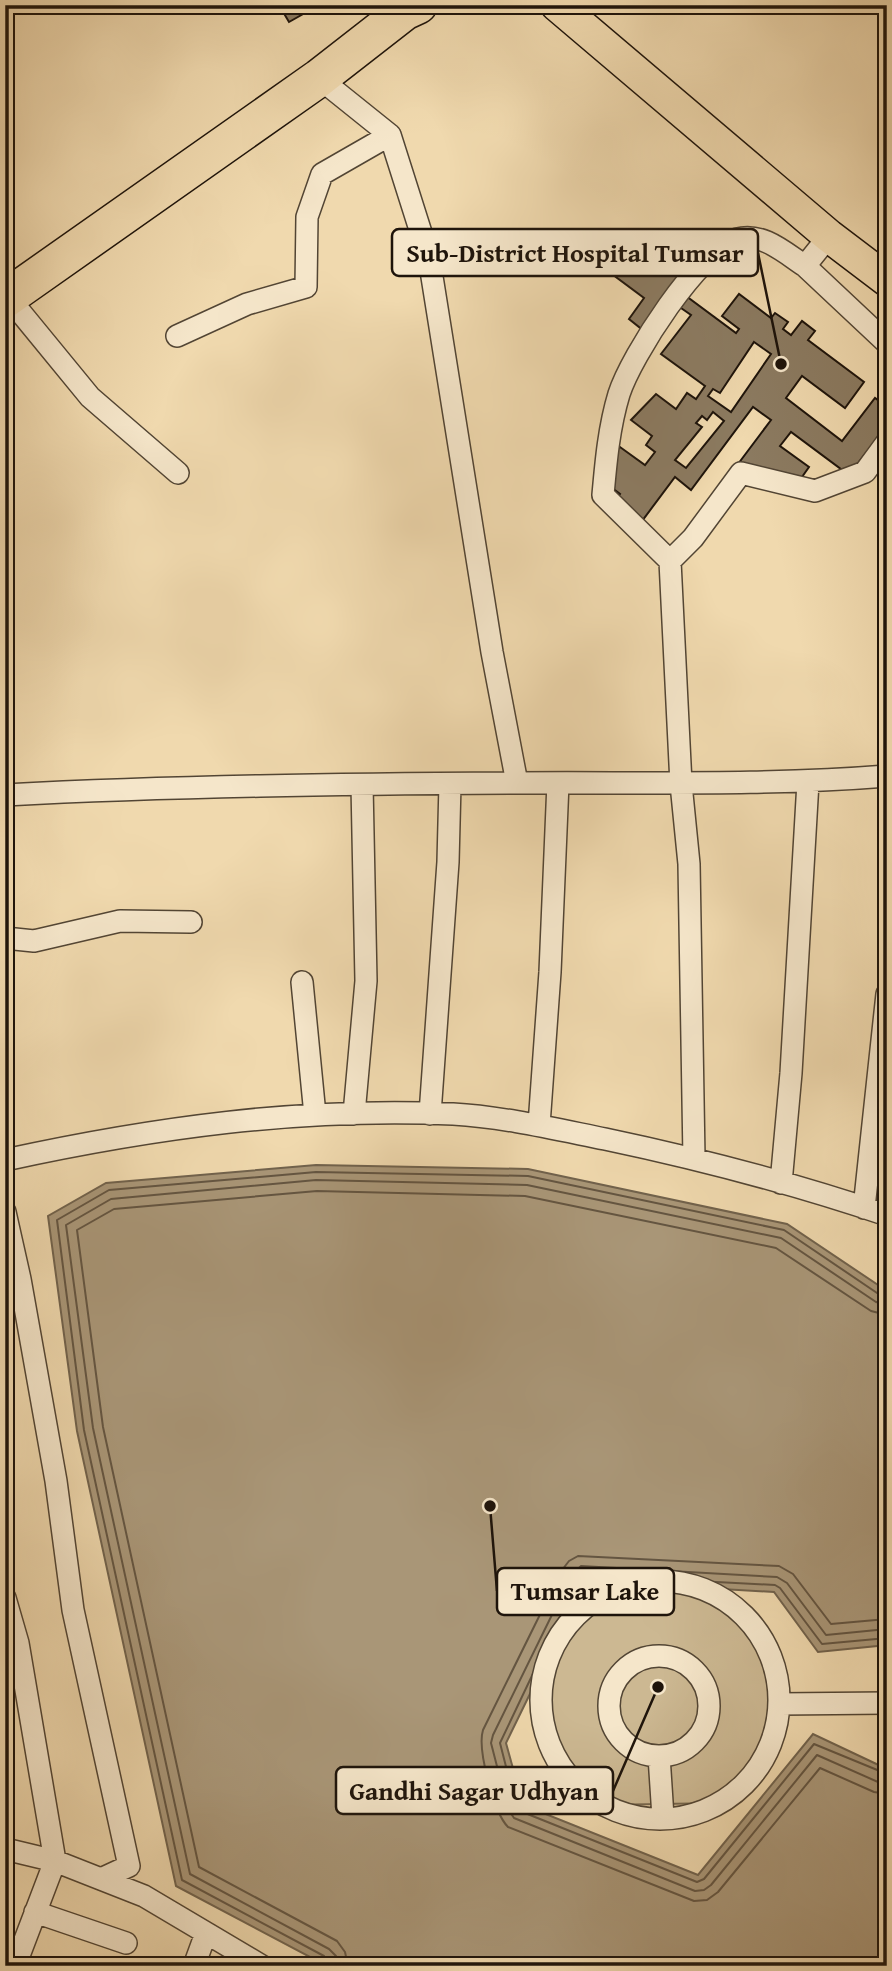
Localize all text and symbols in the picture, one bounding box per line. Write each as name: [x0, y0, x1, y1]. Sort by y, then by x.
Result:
callout: Sub-District Hospital Tumsar: [392, 229, 758, 276]
text: Sub-District Hospital Tumsar: [406, 233, 744, 272]
callout: Tumsar Lake: [497, 1568, 674, 1615]
text: Tumsar Lake: [511, 1571, 660, 1610]
callout: Gandhi Sagar Udhyan: [336, 1767, 613, 1814]
text: Gandhi Sagar Udhyan: [349, 1771, 599, 1810]

